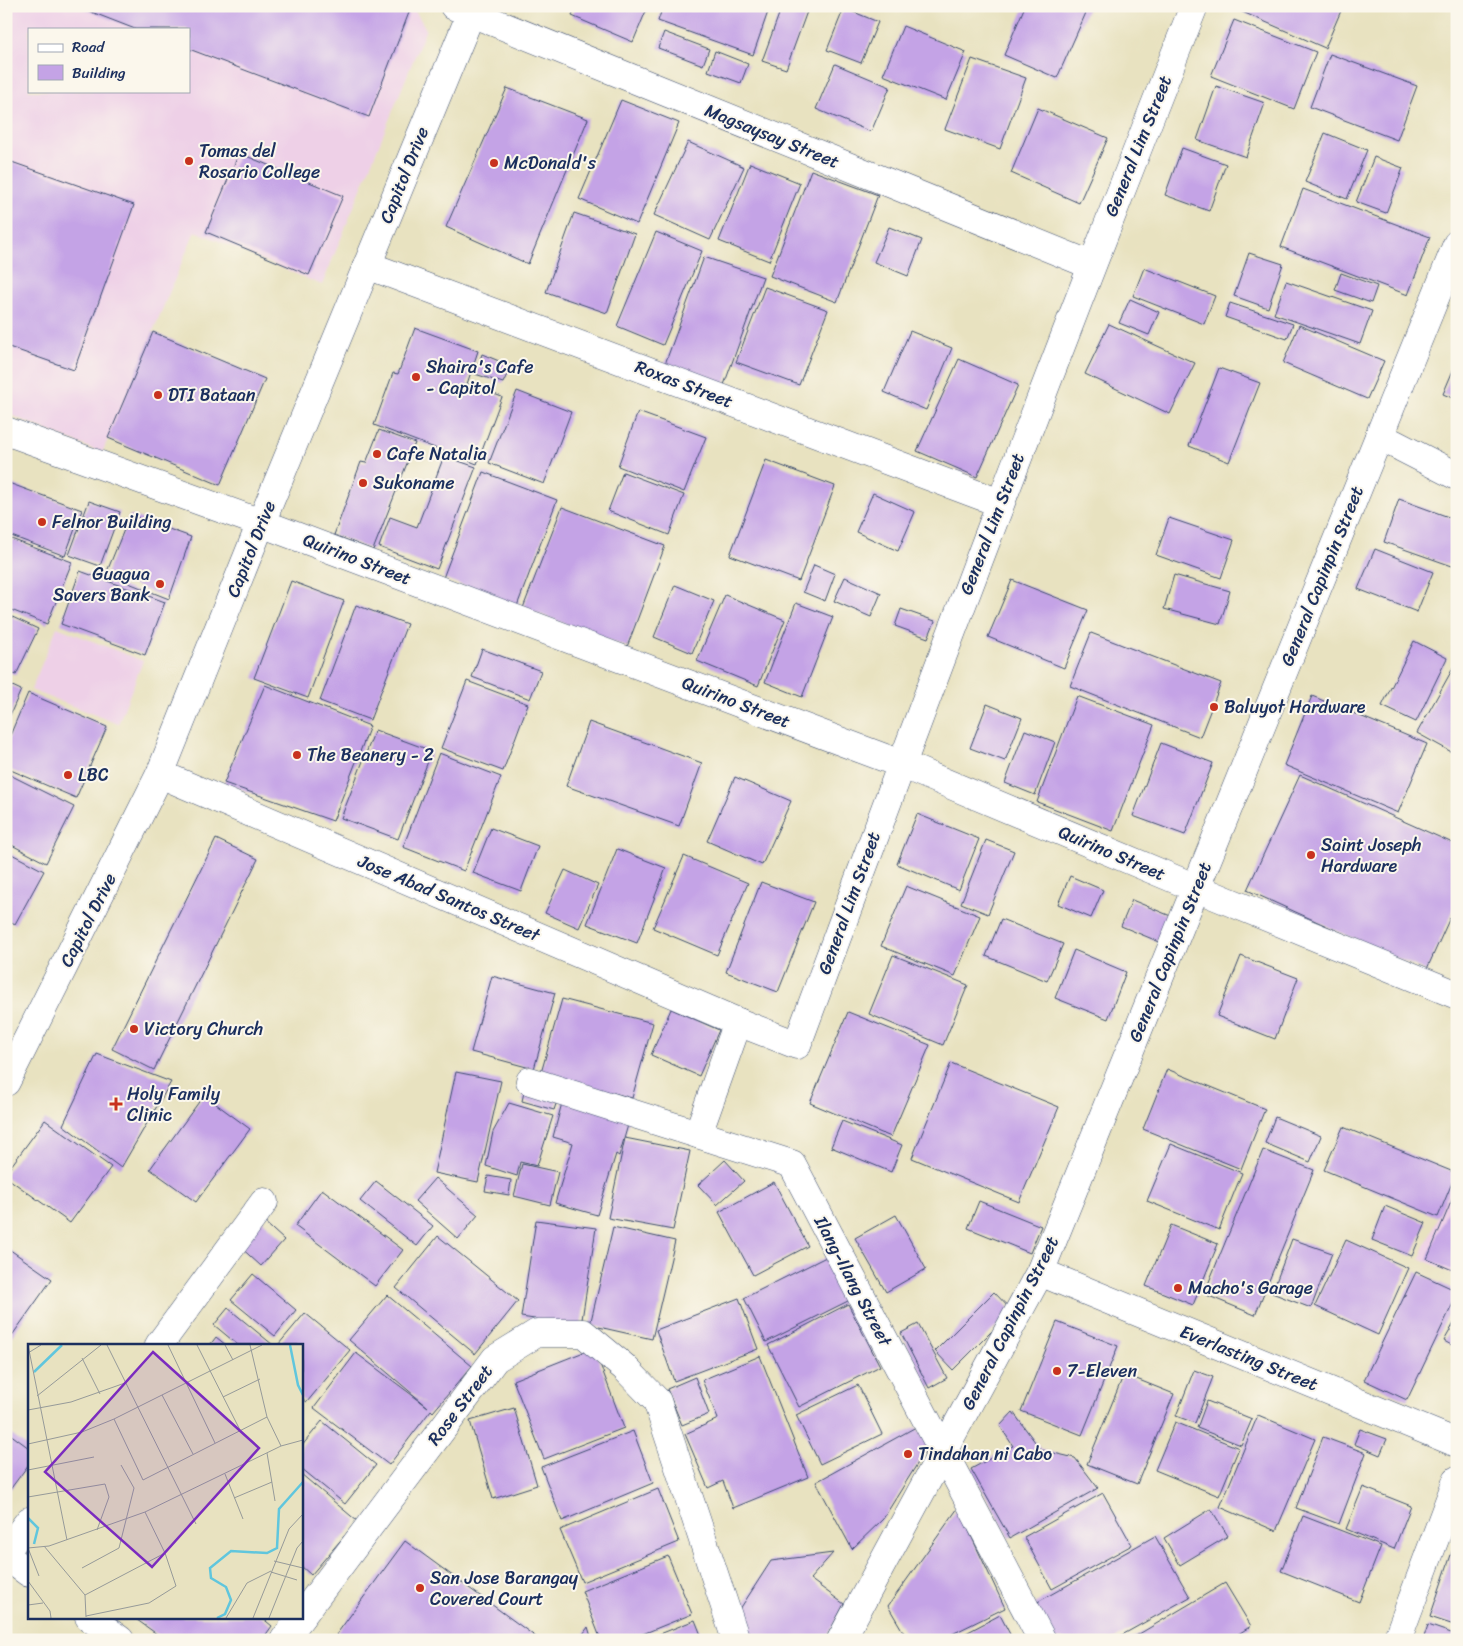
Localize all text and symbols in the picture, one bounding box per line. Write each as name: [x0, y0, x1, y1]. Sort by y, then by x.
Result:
legend: [28, 28, 190, 92]
text: Road: [72, 34, 105, 60]
text: Building: [72, 60, 126, 86]
street label: General Lim Street: [1095, 70, 1181, 221]
street label: Magsaysay Street: [700, 94, 844, 178]
street label: Capitol Drive: [370, 122, 438, 228]
place label: Tomas del Rosario College: [199, 135, 320, 188]
place label: McDonald's: [504, 147, 597, 179]
marker: Tomas del Rosario College: [183, 155, 195, 167]
marker: McDonald's: [488, 157, 500, 169]
place label: Shaira's Cafe - Capitol: [426, 351, 533, 404]
street label: Roxas Street: [630, 351, 738, 417]
marker: Shaira's Cafe - Capitol: [410, 371, 422, 383]
place label: DTI Bataan: [168, 379, 256, 411]
marker: DTI Bataan: [152, 389, 164, 401]
place label: Cafe Natalia: [387, 438, 487, 470]
marker: Cafe Natalia: [371, 448, 383, 460]
street label: General Lim Street: [950, 448, 1034, 600]
place label: Sukoname: [373, 467, 454, 499]
marker: Sukoname: [357, 477, 369, 489]
street label: General Capinpin Street: [1271, 481, 1373, 671]
street label: Capitol Drive: [217, 496, 285, 602]
place label: Felnor Building: [52, 506, 172, 538]
marker: Felnor Building: [36, 516, 48, 528]
street label: Quirino Street: [298, 524, 416, 594]
place label: Guagua Savers Bank: [53, 558, 150, 611]
marker: Guagua Savers Bank: [154, 578, 166, 590]
street label: Quirino Street: [677, 667, 795, 737]
place label: Baluyot Hardware: [1224, 691, 1366, 723]
marker: Baluyot Hardware: [1208, 701, 1220, 713]
place label: The Beanery - 2: [307, 739, 434, 771]
marker: The Beanery - 2: [291, 749, 303, 761]
place label: LBC: [78, 759, 109, 791]
marker: LBC: [62, 769, 74, 781]
street label: Quirino Street: [1053, 816, 1171, 890]
street label: General Lim Street: [808, 827, 890, 979]
place label: Saint Joseph Hardware: [1321, 829, 1421, 882]
street label: Jose Abad Santos Street: [352, 845, 546, 951]
marker: Saint Joseph Hardware: [1305, 849, 1317, 861]
street label: General Capinpin Street: [1119, 857, 1221, 1047]
street label: Capitol Drive: [51, 867, 125, 973]
place label: Victory Church: [144, 1013, 263, 1045]
marker: Victory Church: [128, 1023, 140, 1035]
place label: Holy Family Clinic: [127, 1078, 221, 1131]
marker: Holy Family Clinic: [109, 1097, 123, 1111]
street label: Ilang-Ilang Street: [805, 1209, 901, 1353]
street label: General Capinpin Street: [952, 1230, 1068, 1416]
place label: Macho's Garage: [1188, 1272, 1313, 1304]
marker: Macho's Garage: [1172, 1282, 1184, 1294]
street label: Everlasting Street: [1175, 1316, 1323, 1400]
inset map: [28, 1344, 302, 1618]
place label: 7-Eleven: [1067, 1355, 1138, 1387]
street label: Rose Street: [419, 1357, 501, 1452]
marker: 7-Eleven: [1051, 1365, 1063, 1377]
place label: Tindahan ni Cabo: [918, 1438, 1052, 1470]
marker: Tindahan ni Cabo: [902, 1448, 914, 1460]
place label: San Jose Barangay Covered Court: [430, 1562, 579, 1615]
marker: San Jose Barangay Covered Court: [414, 1582, 426, 1594]

